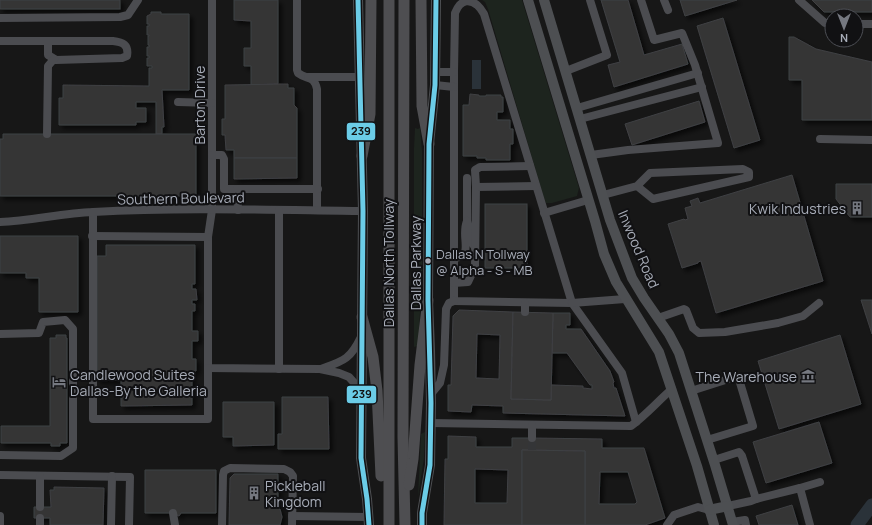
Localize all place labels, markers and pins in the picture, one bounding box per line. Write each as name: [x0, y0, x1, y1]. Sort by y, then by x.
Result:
place label: Kwik Industries: [749, 199, 846, 218]
building icon: Kwik Industries: [849, 200, 865, 216]
place label: Dallas N Tollway @ Alpha - S - MB: [436, 245, 533, 279]
marker: Dallas N Tollway @ Alpha - S - MB: [423, 256, 433, 266]
place label: Candlewood Suites Dallas-By the Galleria: [70, 365, 207, 400]
place label: The Warehouse: [696, 367, 797, 386]
museum icon: The Warehouse: [800, 368, 816, 384]
hotel icon: Candlewood Suites Dallas-By the Galleria: [51, 374, 67, 390]
place label: Pickleball Kingdom: [265, 476, 325, 511]
building icon: Pickleball Kingdom: [246, 485, 262, 501]

